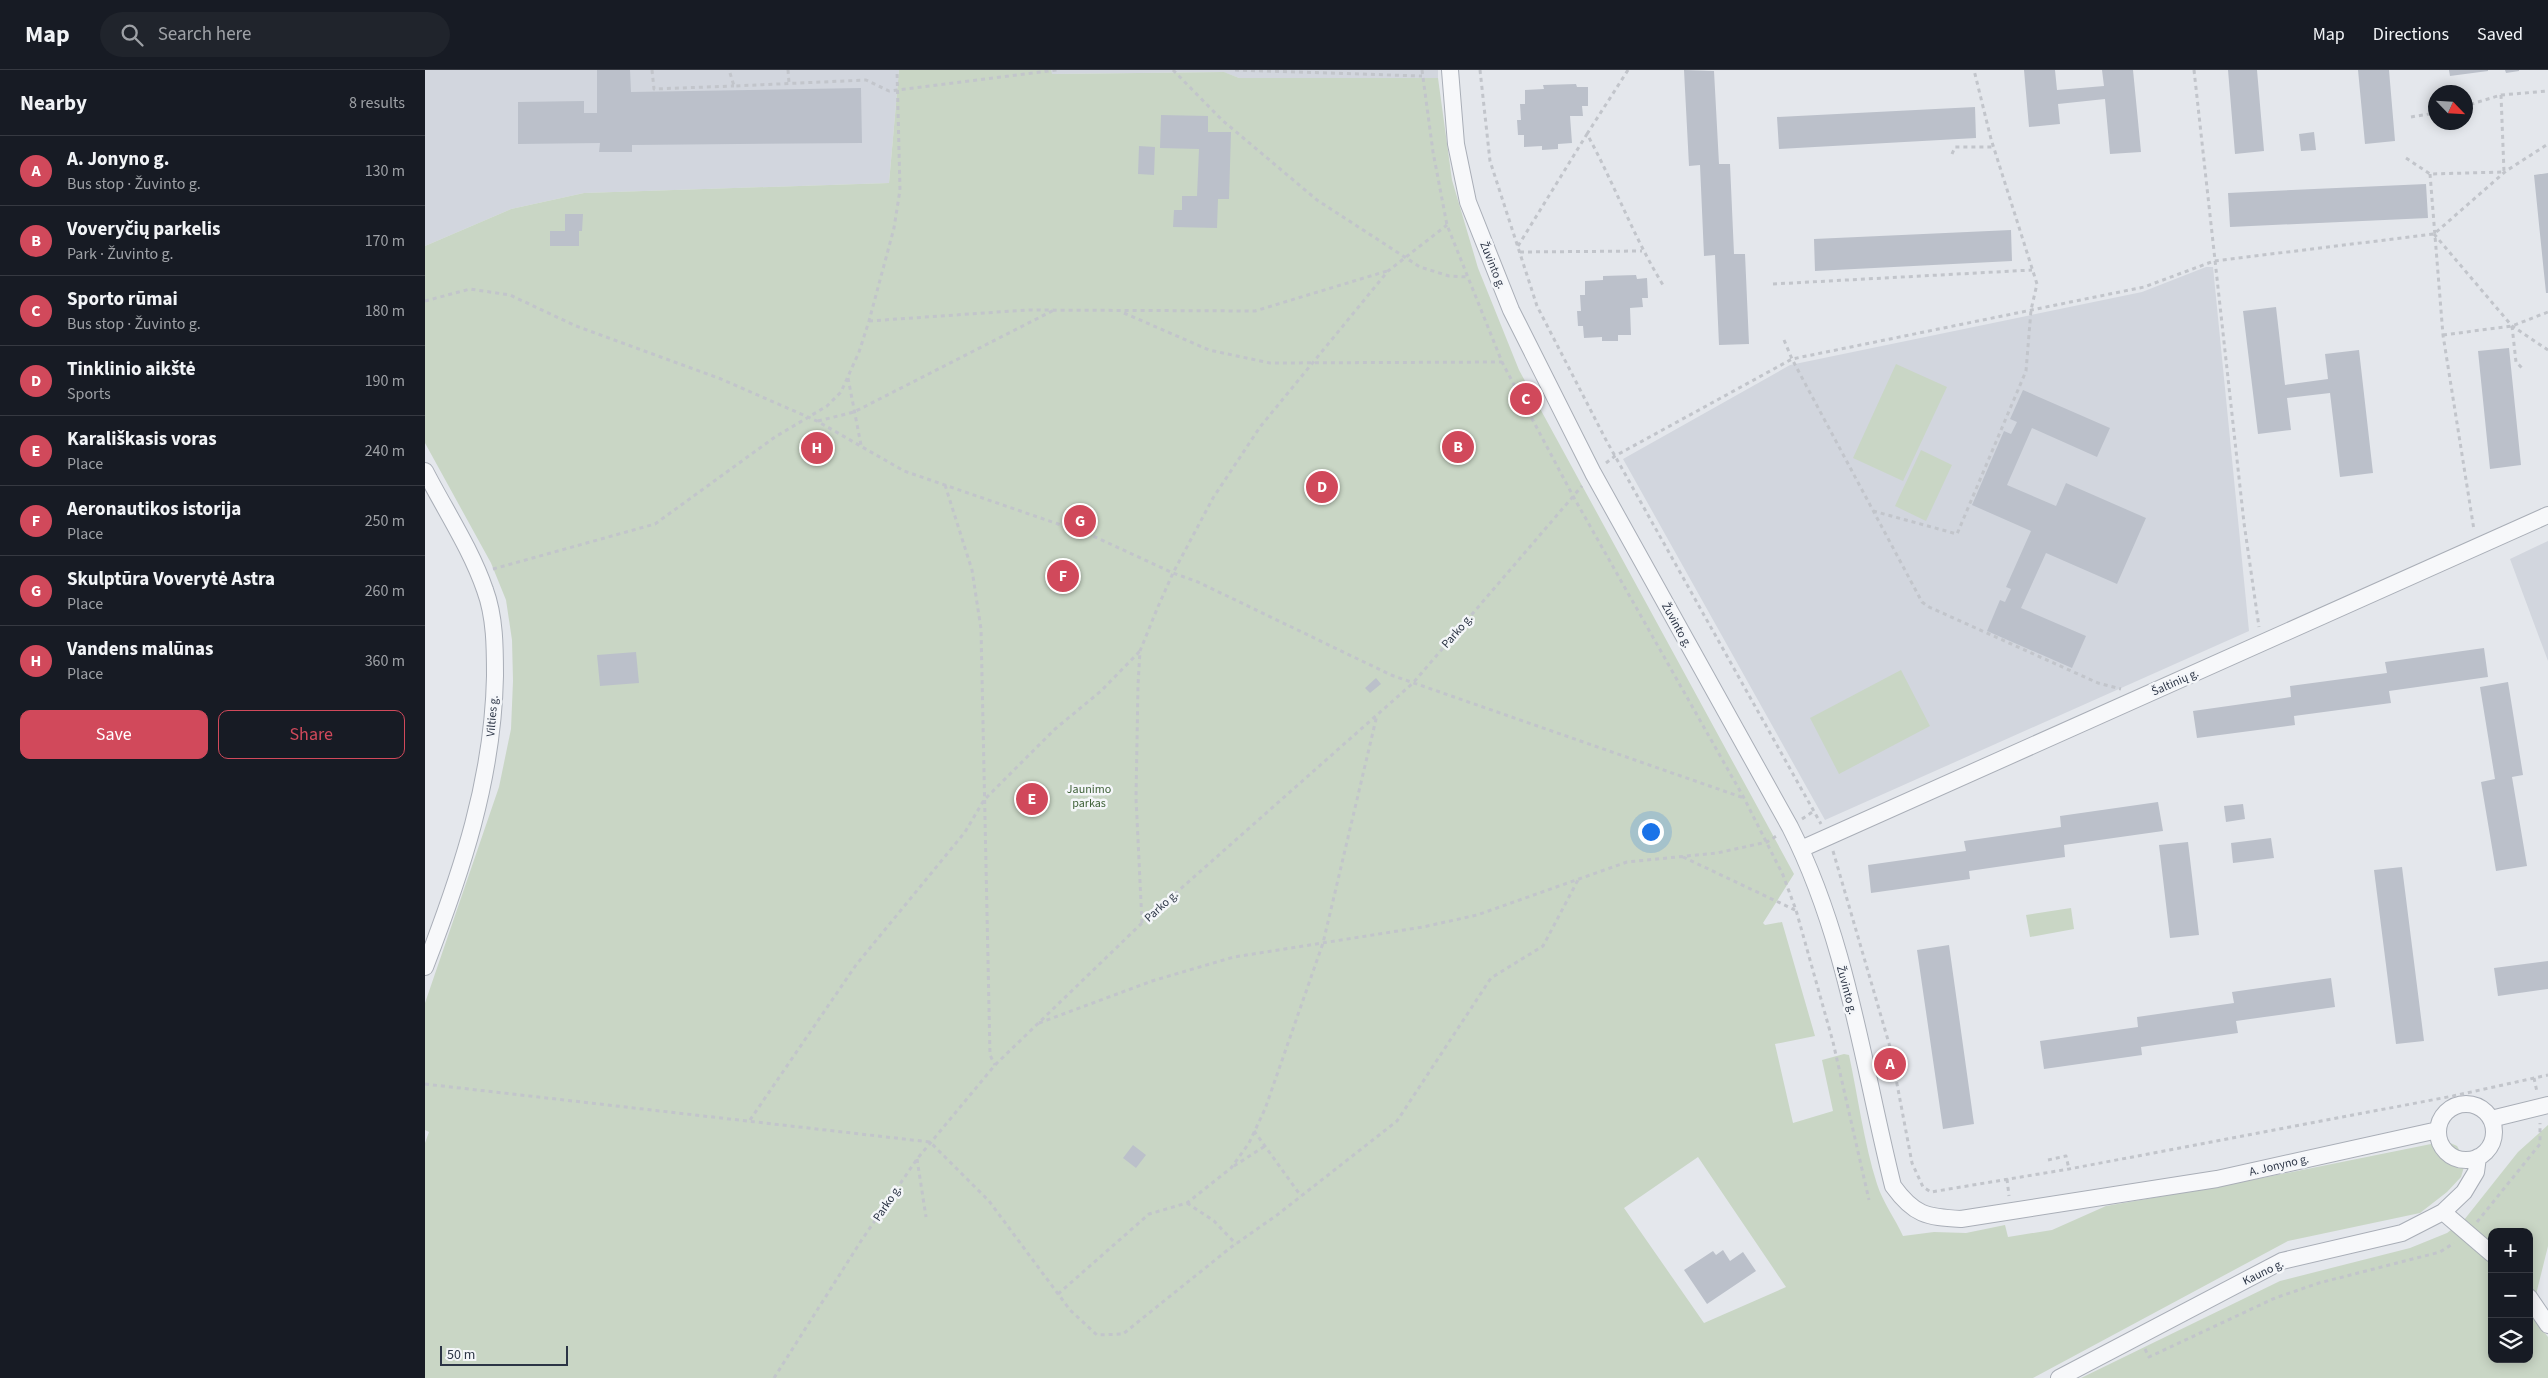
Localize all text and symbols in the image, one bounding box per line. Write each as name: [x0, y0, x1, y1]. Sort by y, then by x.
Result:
search box: [100, 12, 450, 57]
text: Map: [25, 17, 70, 52]
icon: search: [118, 21, 146, 49]
text: Search here: [158, 21, 251, 48]
text: Map: [2313, 22, 2345, 47]
text: Directions: [2373, 22, 2449, 47]
text: Saved: [2477, 22, 2523, 47]
north arrow: [2428, 85, 2473, 130]
text: Nearby: [20, 88, 87, 118]
text: 8 results: [349, 92, 405, 114]
text: A. Jonyno g.: [67, 146, 169, 173]
text: A: [31, 160, 41, 182]
text: 130 m: [365, 160, 405, 182]
text: Bus stop · Žuvinto g.: [67, 173, 201, 195]
text: Voveryčių parkelis: [67, 216, 220, 243]
text: B: [31, 230, 41, 252]
text: 170 m: [365, 230, 405, 252]
street label: Žuvinto g.: [1475, 239, 1510, 291]
text: Park · Žuvinto g.: [67, 243, 174, 265]
text: Sporto rūmai: [67, 286, 178, 313]
text: C: [31, 300, 41, 322]
text: 180 m: [365, 300, 405, 322]
text: Bus stop · Žuvinto g.: [67, 313, 201, 335]
text: Tinklinio aikštė: [67, 356, 196, 383]
text: D: [31, 370, 41, 392]
text: 190 m: [365, 370, 405, 392]
pin: C: [1510, 380, 1542, 418]
text: Sports: [67, 383, 111, 405]
text: Karališkasis voras: [67, 426, 217, 453]
pin: B: [1442, 428, 1474, 466]
pin: H: [801, 429, 833, 467]
text: E: [32, 440, 40, 462]
text: 240 m: [365, 440, 405, 462]
text: Place: [67, 453, 103, 475]
pin: D: [1306, 468, 1338, 506]
text: Aeronautikos istorija: [67, 496, 241, 523]
pin: G: [1064, 502, 1096, 540]
text: F: [32, 510, 40, 532]
text: 250 m: [365, 510, 405, 532]
text: Place: [67, 523, 103, 545]
pin: F: [1047, 557, 1079, 595]
text: Skulptūra Voverytė Astra: [67, 566, 275, 593]
text: G: [31, 580, 41, 602]
text: 260 m: [365, 580, 405, 602]
text: Place: [67, 593, 103, 615]
street label: Žuvinto g.: [1657, 599, 1696, 651]
street label: Parko g.: [1438, 611, 1477, 652]
text: Vandens malūnas: [67, 636, 213, 663]
text: H: [31, 650, 41, 672]
text: 360 m: [365, 650, 405, 672]
text: Place: [67, 663, 103, 685]
street label: Šaltinių g.: [2149, 665, 2202, 700]
street label: Vilties g.: [482, 695, 503, 738]
button: Save: [20, 710, 208, 759]
button: Share: [218, 710, 405, 759]
pin: E: [1016, 780, 1048, 818]
park label: Jaunimo parkas: [1067, 781, 1111, 812]
your location: [1638, 819, 1664, 845]
street label: Parko g.: [1141, 887, 1182, 926]
street label: Žuvinto g.: [1832, 964, 1861, 1016]
pin: A: [1874, 1045, 1906, 1083]
street label: A. Jonyno g.: [2248, 1150, 2311, 1181]
street label: Parko g.: [869, 1182, 906, 1225]
map controls: [2488, 1228, 2533, 1363]
button: +: [2488, 1228, 2533, 1273]
street label: Kauno g.: [2240, 1255, 2287, 1290]
button: −: [2488, 1273, 2533, 1318]
button: layers: [2488, 1318, 2533, 1363]
scale bar: [440, 1343, 567, 1366]
text: 50 m: [447, 1345, 475, 1365]

